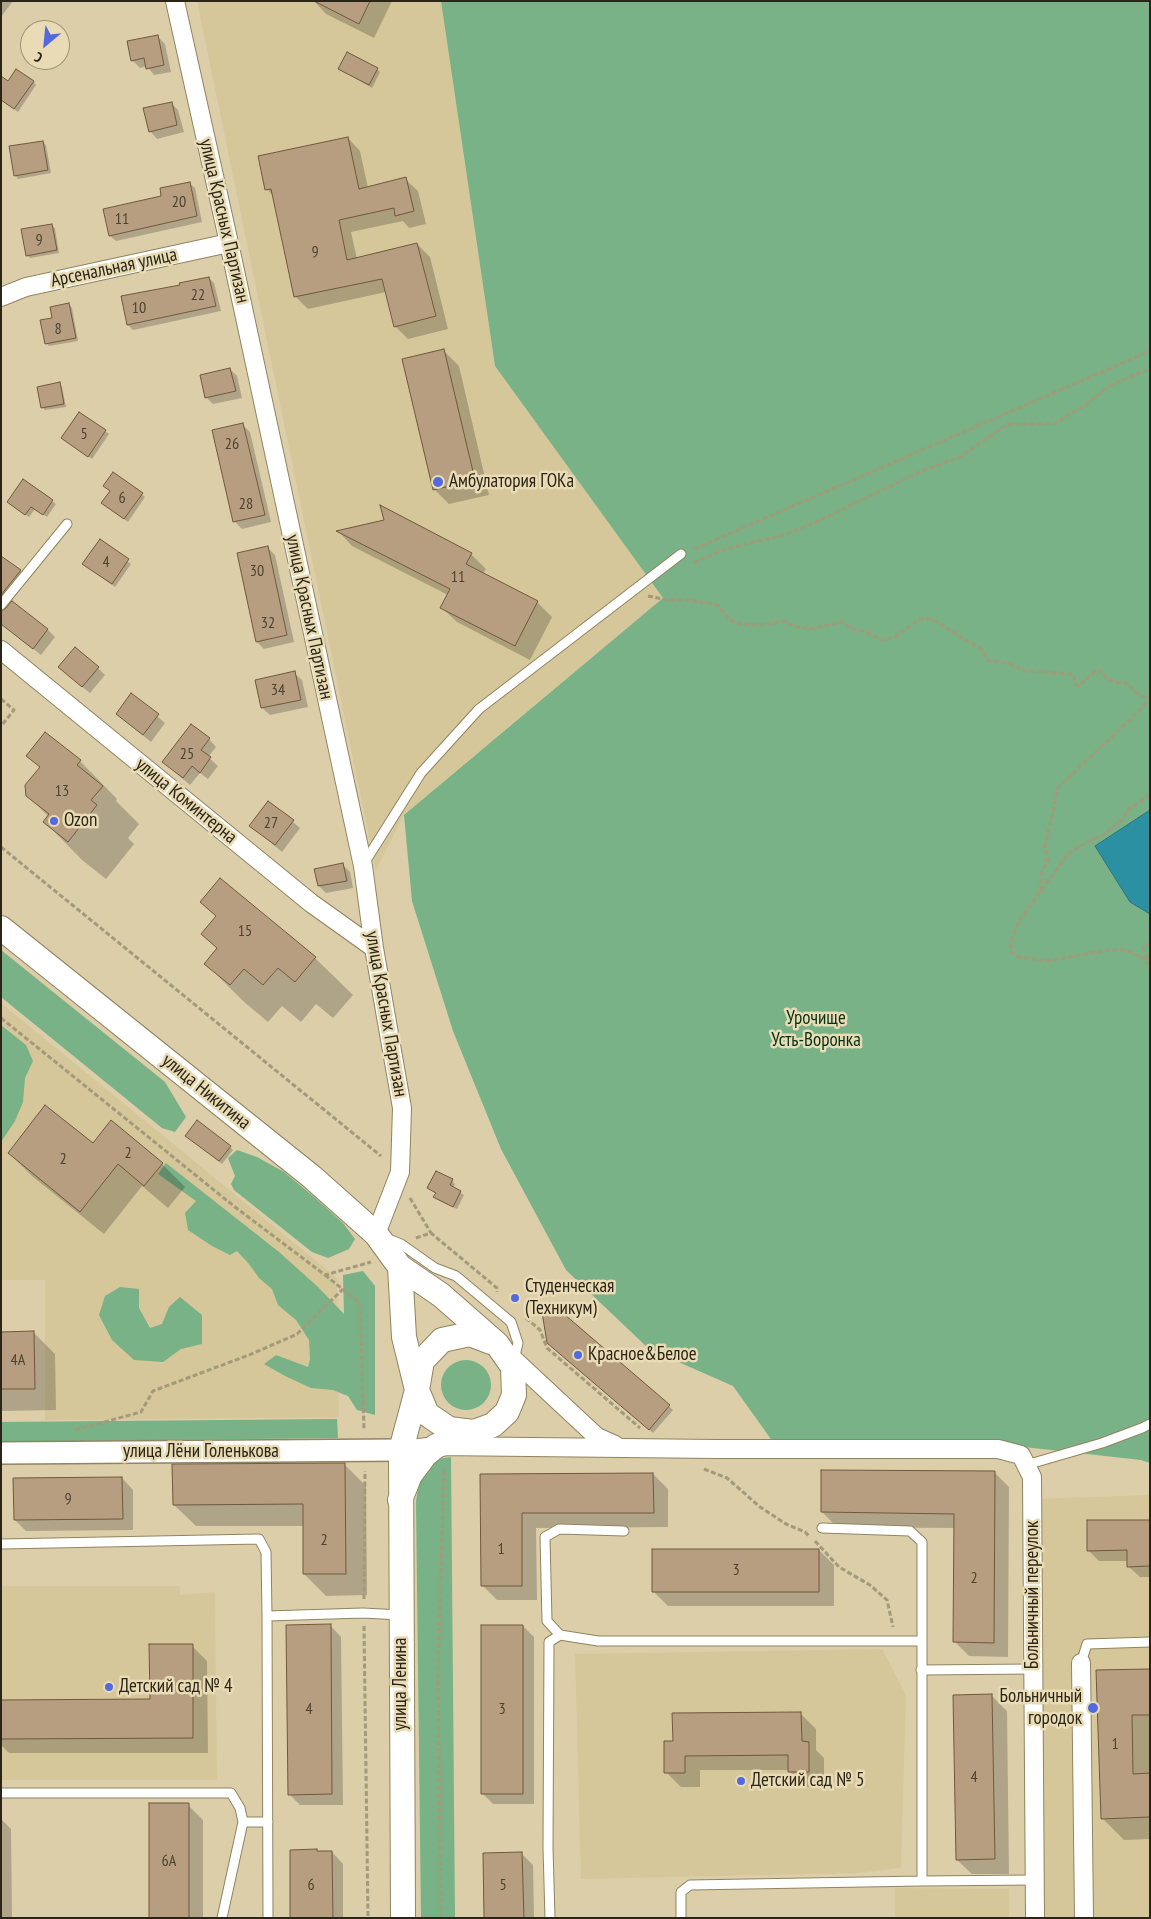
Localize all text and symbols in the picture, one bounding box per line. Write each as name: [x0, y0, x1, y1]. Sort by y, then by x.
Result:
north arrow: [20, 20, 70, 70]
text: С: [31, 48, 45, 67]
street label: улица Красных Партизан: [194, 137, 254, 305]
house number: 20: [172, 192, 186, 212]
house number: 11: [115, 209, 129, 229]
house number: 9: [35, 230, 43, 250]
house number: 9: [311, 242, 319, 262]
street label: Арсенальная улица: [49, 243, 179, 293]
house number: 22: [191, 285, 205, 305]
house number: 10: [132, 298, 146, 318]
house number: 8: [54, 319, 62, 339]
house number: 5: [80, 424, 88, 444]
house number: 26: [225, 434, 239, 454]
place label: Амбулатория ГОКа: [449, 471, 574, 493]
marker: Амбулатория ГОКа: [431, 475, 445, 489]
house number: 6: [118, 488, 126, 508]
house number: 28: [239, 494, 253, 514]
street label: улица Красных Партизан: [280, 533, 338, 701]
house number: 4: [102, 552, 110, 572]
house number: 30: [250, 561, 264, 581]
house number: 11: [451, 567, 465, 587]
house number: 32: [261, 613, 275, 633]
house number: 34: [271, 680, 285, 700]
house number: 25: [180, 744, 194, 764]
street label: улица Коминтерна: [131, 753, 241, 849]
house number: 13: [55, 781, 69, 801]
place label: Ozon: [64, 810, 97, 832]
house number: 27: [264, 813, 278, 833]
marker: Ozon: [48, 815, 60, 827]
house number: 15: [238, 921, 252, 941]
street label: улица Красных Партизан: [360, 929, 412, 1099]
park label: Урочище Усть-Воронка: [771, 1008, 861, 1052]
street label: улица Никитина: [157, 1049, 255, 1135]
house number: 2: [124, 1143, 132, 1163]
house number: 2: [59, 1149, 67, 1169]
place label: Студенческая (Техникум): [525, 1276, 614, 1320]
marker: Студенческая (Техникум): [509, 1292, 521, 1304]
place label: Красное&Белое: [588, 1344, 697, 1366]
marker: Красное&Белое: [572, 1349, 584, 1361]
house number: 4А: [11, 1350, 25, 1370]
street label: улица Лёни Голенькова: [123, 1441, 279, 1463]
house number: 9: [64, 1489, 72, 1509]
street label: Больничный переулок: [1022, 1521, 1044, 1669]
house number: 2: [320, 1530, 328, 1550]
house number: 1: [497, 1539, 505, 1559]
house number: 3: [732, 1560, 740, 1580]
house number: 2: [970, 1568, 978, 1588]
street label: улица Ленина: [390, 1638, 412, 1730]
place label: Детский сад № 4: [119, 1676, 232, 1698]
marker: Детский сад № 4: [103, 1681, 115, 1693]
place label: Больничный городок: [1000, 1686, 1082, 1730]
house number: 4: [305, 1699, 313, 1719]
house number: 3: [498, 1699, 506, 1719]
marker: Больничный городок: [1086, 1701, 1100, 1715]
house number: 1: [1111, 1734, 1119, 1754]
house number: 4: [970, 1767, 978, 1787]
place label: Детский сад № 5: [751, 1770, 864, 1792]
marker: Детский сад № 5: [735, 1775, 747, 1787]
house number: 6А: [162, 1851, 176, 1871]
house number: 6: [307, 1875, 315, 1895]
house number: 5: [499, 1875, 507, 1895]

